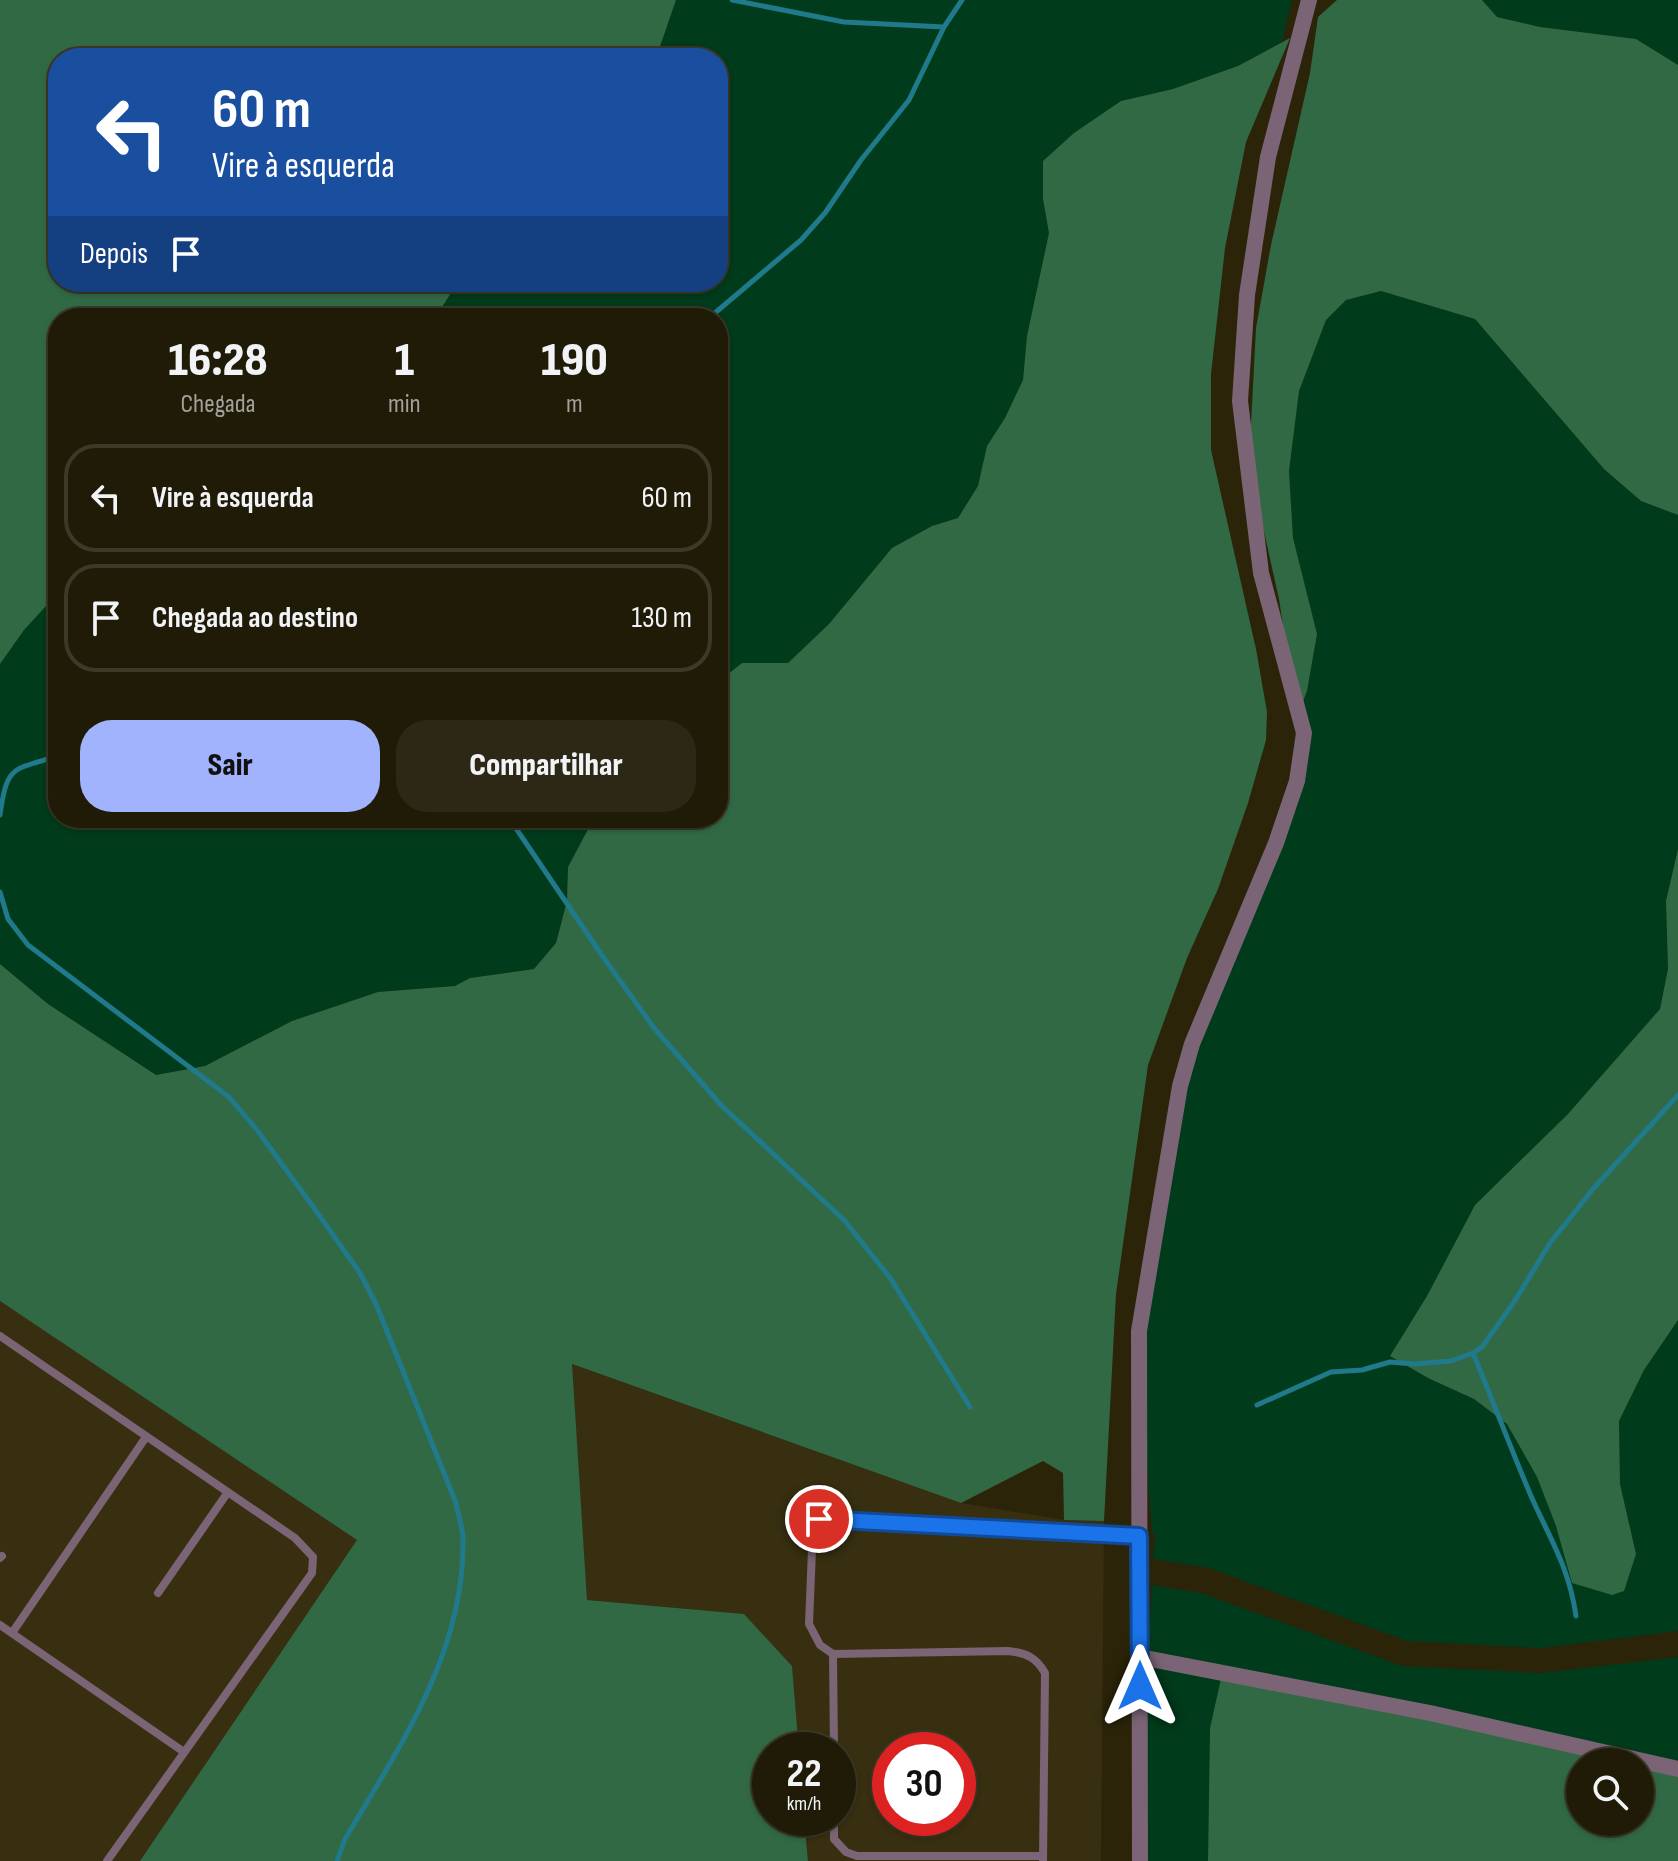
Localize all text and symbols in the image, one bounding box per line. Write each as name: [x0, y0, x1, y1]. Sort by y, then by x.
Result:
text: 60 m: [212, 77, 311, 144]
icon: left: [80, 80, 184, 184]
text: Vire à esquerda: [212, 145, 395, 188]
icon: arrive: [164, 232, 208, 276]
text: Depois: [80, 236, 148, 272]
text: 16:28: [168, 332, 268, 389]
text: 1: [395, 332, 414, 389]
text: 190: [541, 332, 608, 389]
text: Chegada: [181, 389, 256, 420]
text: min: [388, 389, 421, 420]
text: m: [566, 389, 583, 420]
icon: left: [84, 476, 128, 520]
text: Vire à esquerda: [152, 480, 314, 516]
text: 60 m: [641, 480, 692, 516]
icon: arrive: [84, 596, 128, 640]
text: Chegada ao destino: [152, 600, 358, 636]
text: 130 m: [632, 600, 692, 636]
button: Sair: [80, 720, 380, 812]
button: Compartilhar: [396, 720, 696, 812]
pin: [785, 1485, 853, 1553]
icon: arrive: [797, 1497, 841, 1541]
position arrow: [1098, 1644, 1182, 1728]
speed limit sign: 30: [872, 1732, 976, 1836]
map controls: [1566, 1748, 1654, 1836]
button: search: [1566, 1748, 1654, 1836]
text: 22: [786, 1750, 822, 1798]
text: km/h: [787, 1792, 821, 1816]

